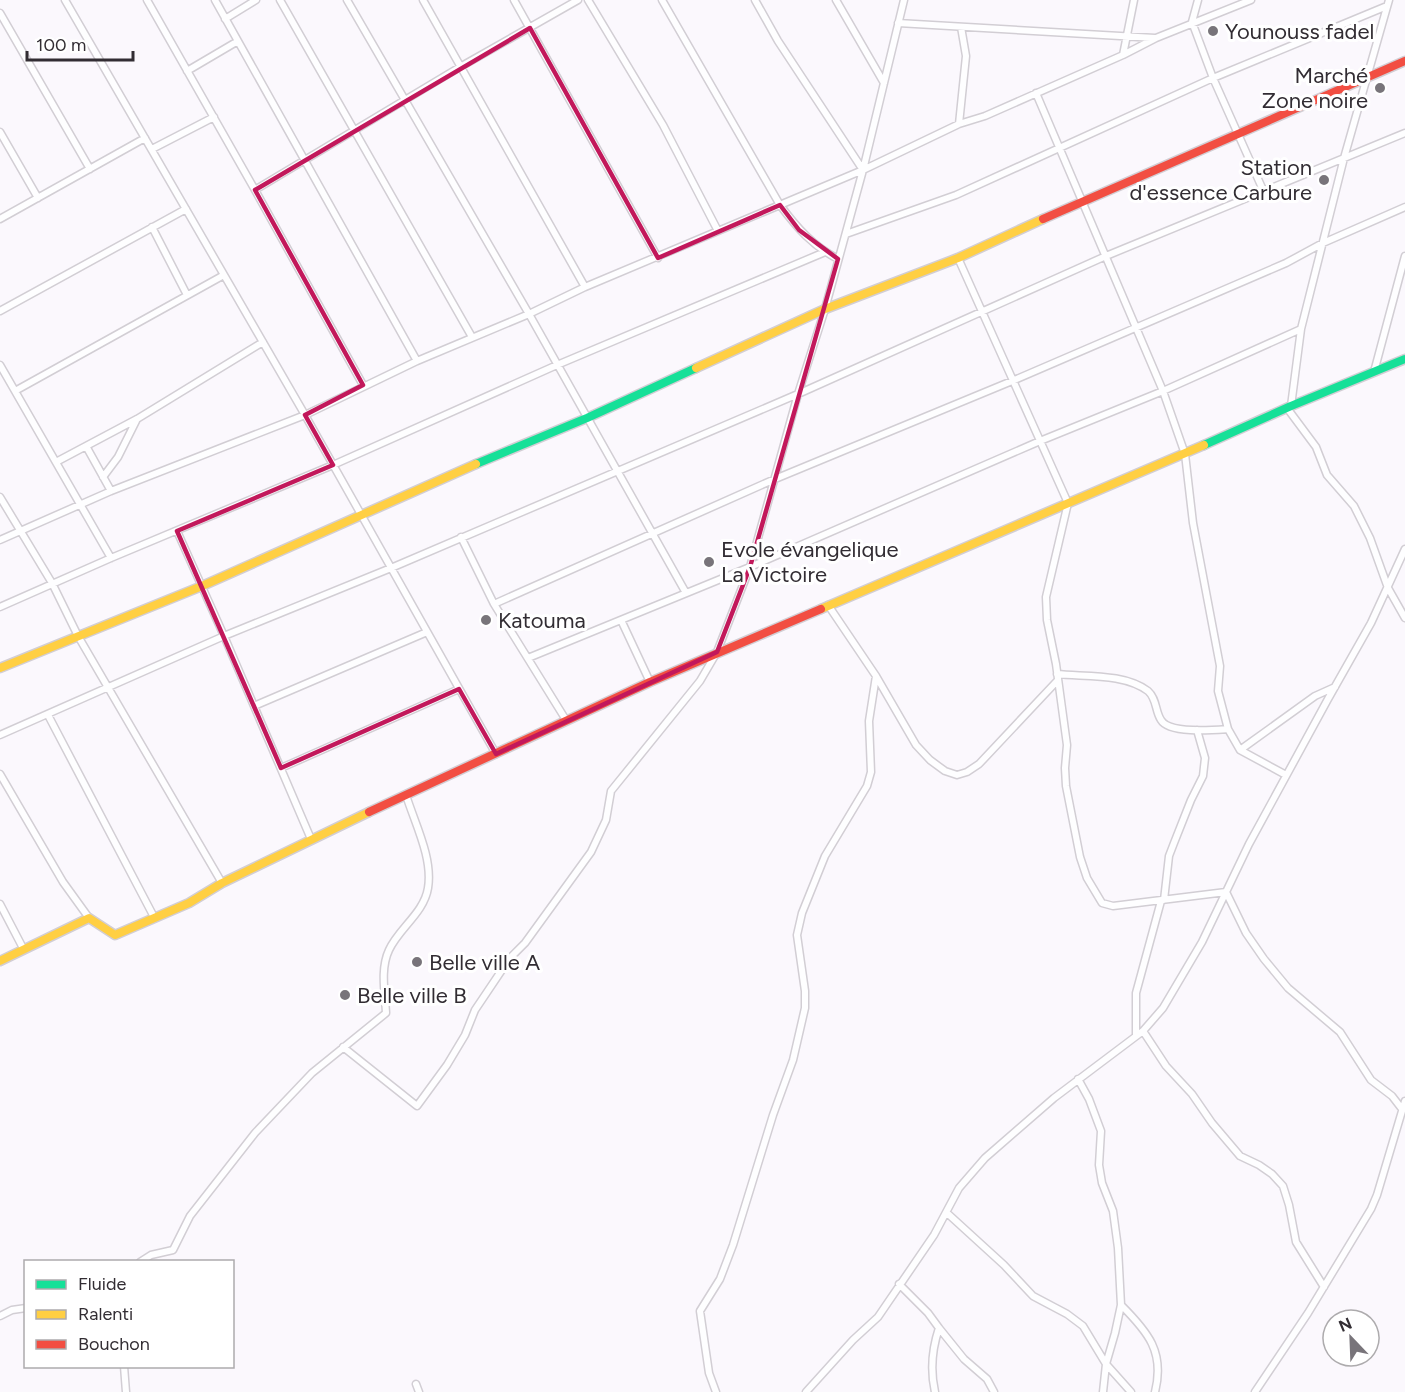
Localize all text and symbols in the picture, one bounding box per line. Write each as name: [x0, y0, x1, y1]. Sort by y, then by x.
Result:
place label: Younouss fadel: [1225, 18, 1374, 45]
scale bar: [27, 24, 134, 62]
marker: Younouss fadel: [1206, 24, 1220, 38]
text: 100 m: [36, 34, 86, 56]
place label: Marché Zone noire: [1262, 62, 1368, 114]
marker: Marché Zone noire: [1373, 81, 1387, 95]
place label: Station d'essence Carbure: [1129, 154, 1312, 206]
marker: Station d'essence Carbure: [1317, 173, 1331, 187]
place label: Evole évangelique La Victoire: [721, 536, 899, 588]
marker: Evole évangelique La Victoire: [702, 555, 716, 569]
place label: Katouma: [498, 607, 586, 634]
marker: Katouma: [479, 613, 493, 627]
place label: Belle ville A: [429, 949, 540, 976]
marker: Belle ville A: [410, 955, 424, 969]
place label: Belle ville B: [357, 982, 467, 1009]
marker: Belle ville B: [338, 988, 352, 1002]
legend: [24, 1260, 234, 1368]
text: Fluide: [78, 1273, 127, 1295]
text: Ralenti: [78, 1303, 133, 1325]
north arrow: [1321, 1308, 1381, 1368]
text: N: [1336, 1313, 1355, 1336]
text: Bouchon: [78, 1333, 150, 1355]

